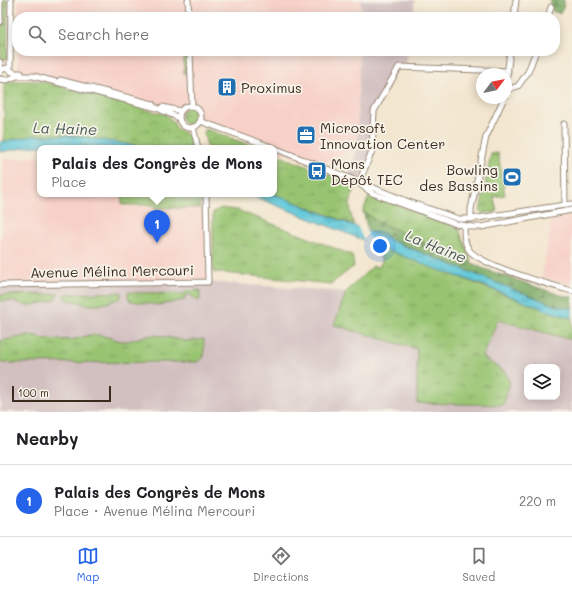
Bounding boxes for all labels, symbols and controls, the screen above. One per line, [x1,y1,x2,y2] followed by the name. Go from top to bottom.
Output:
[12,12,560,56] search box
[26,23,48,45] icon: search
[58,24,149,44] text: Search here
[476,68,512,104] north arrow
[216,76,238,98] building icon: Proximus
[241,78,302,97] place label: Proximus
[33,117,97,139] water label: La Haine
[320,118,445,153] place label: Microsoft Innovation Center
[295,124,317,146] office icon: Microsoft Innovation Center
[37,145,277,197] popup
[51,153,263,173] text: Palais des Congrès de Mons
[331,154,403,189] place label: Mons Dépôt TEC
[306,160,328,182] bus stop icon: Mons Dépôt TEC
[419,160,498,195] place label: Bowling des Bassins
[501,166,523,188] sports icon: Bowling des Bassins
[51,173,86,190] text: Place
[144,210,170,243] pin: 1
[402,225,470,267] water label: La Haine
[370,236,390,256] your location
[30,260,194,282] street label: Avenue Mélina Mercouri
[524,364,560,400] map controls
[524,364,560,400] button: layers
[12,384,111,403] scale bar
[18,385,49,400] text: 100 m
[16,427,78,449] text: Nearby
[54,482,265,502] text: Palais des Congrès de Mons
[26,492,32,509] text: 1
[519,492,556,509] text: 220 m
[54,502,255,519] text: Place · Avenue Mélina Mercouri
[77,545,99,584] tab: Map
[253,545,309,584] tab: Directions
[462,545,495,584] tab: Saved

